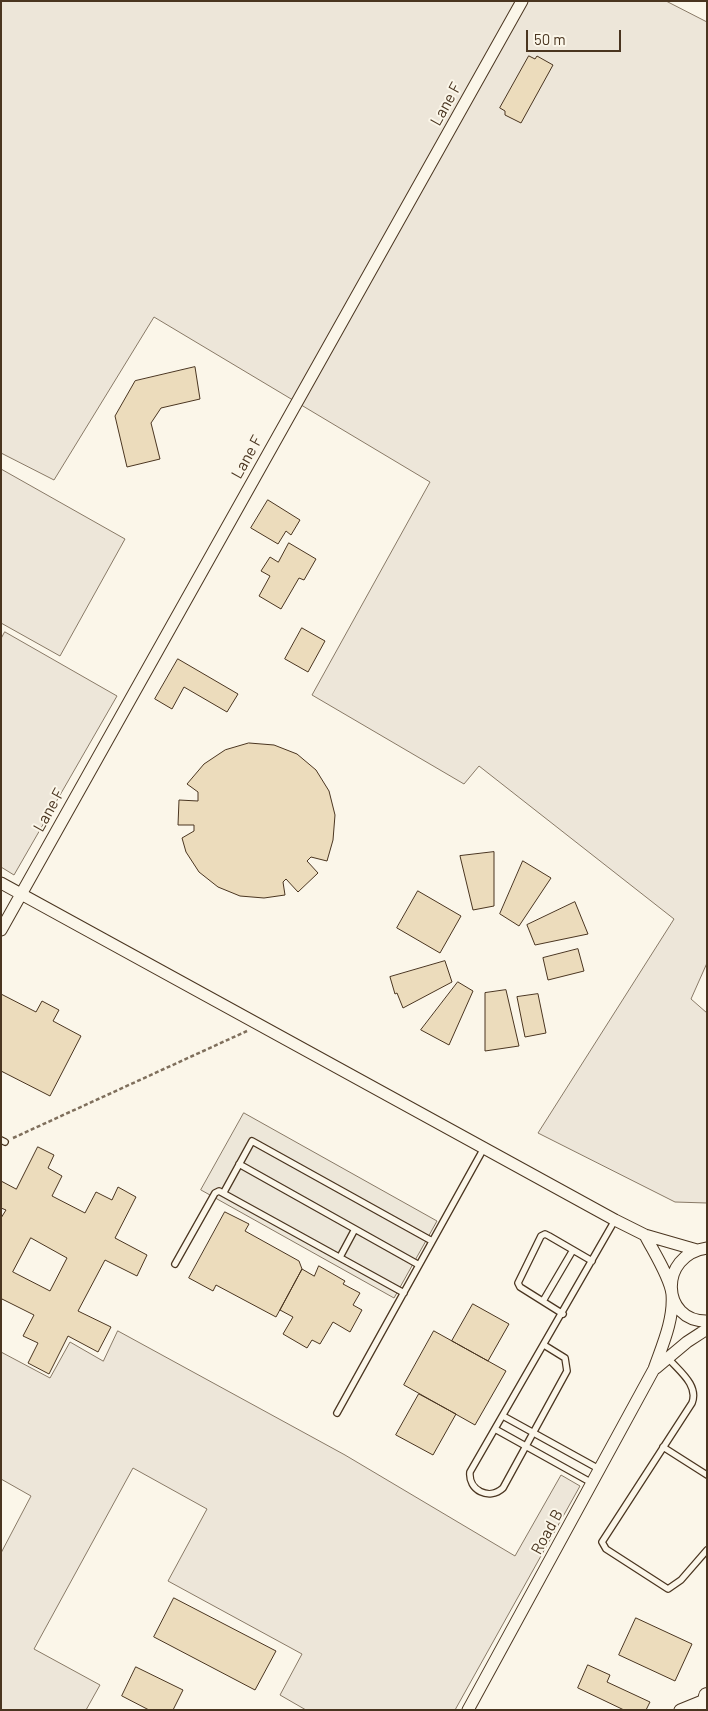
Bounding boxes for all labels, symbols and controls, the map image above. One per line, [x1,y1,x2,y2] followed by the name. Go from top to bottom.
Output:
[528,20,623,52] scale bar
[534,30,566,48] text: 50 m
[426,79,466,129] street label: Lane F
[227,432,267,482] street label: Lane F
[29,785,69,835] street label: Lane F
[527,1506,567,1558] street label: Road B

